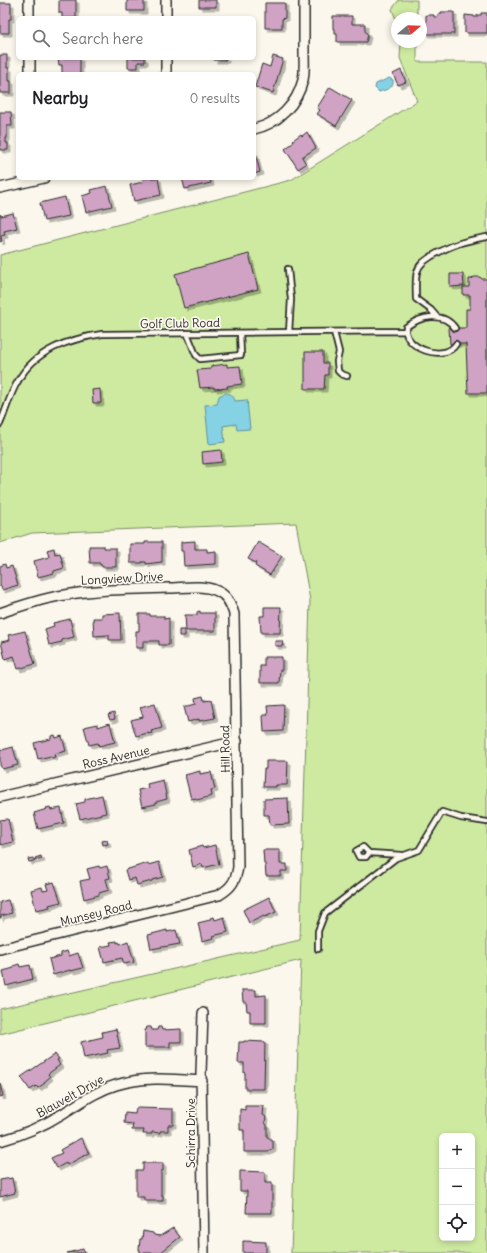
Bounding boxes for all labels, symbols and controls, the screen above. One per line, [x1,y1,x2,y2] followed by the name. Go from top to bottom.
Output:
[391,12,427,48] north arrow
[16,16,256,60] search box
[30,27,52,49] icon: search
[62,29,143,48] text: Search here
[32,87,88,109] text: Nearby
[190,90,240,107] text: 0 results
[140,315,220,331] street label: Golf Club Road
[80,568,164,588] street label: Longview Drive
[217,725,233,773] street label: Hill Road
[81,742,151,772] street label: Ross Avenue
[59,897,133,929] street label: Munsey Road
[34,1071,106,1121] street label: Blauvelt Drive
[183,1098,198,1168] street label: Schirra Drive
[439,1133,475,1241] map controls
[439,1133,475,1169] button: +
[439,1169,475,1205] button: −
[439,1205,475,1241] button: locate

